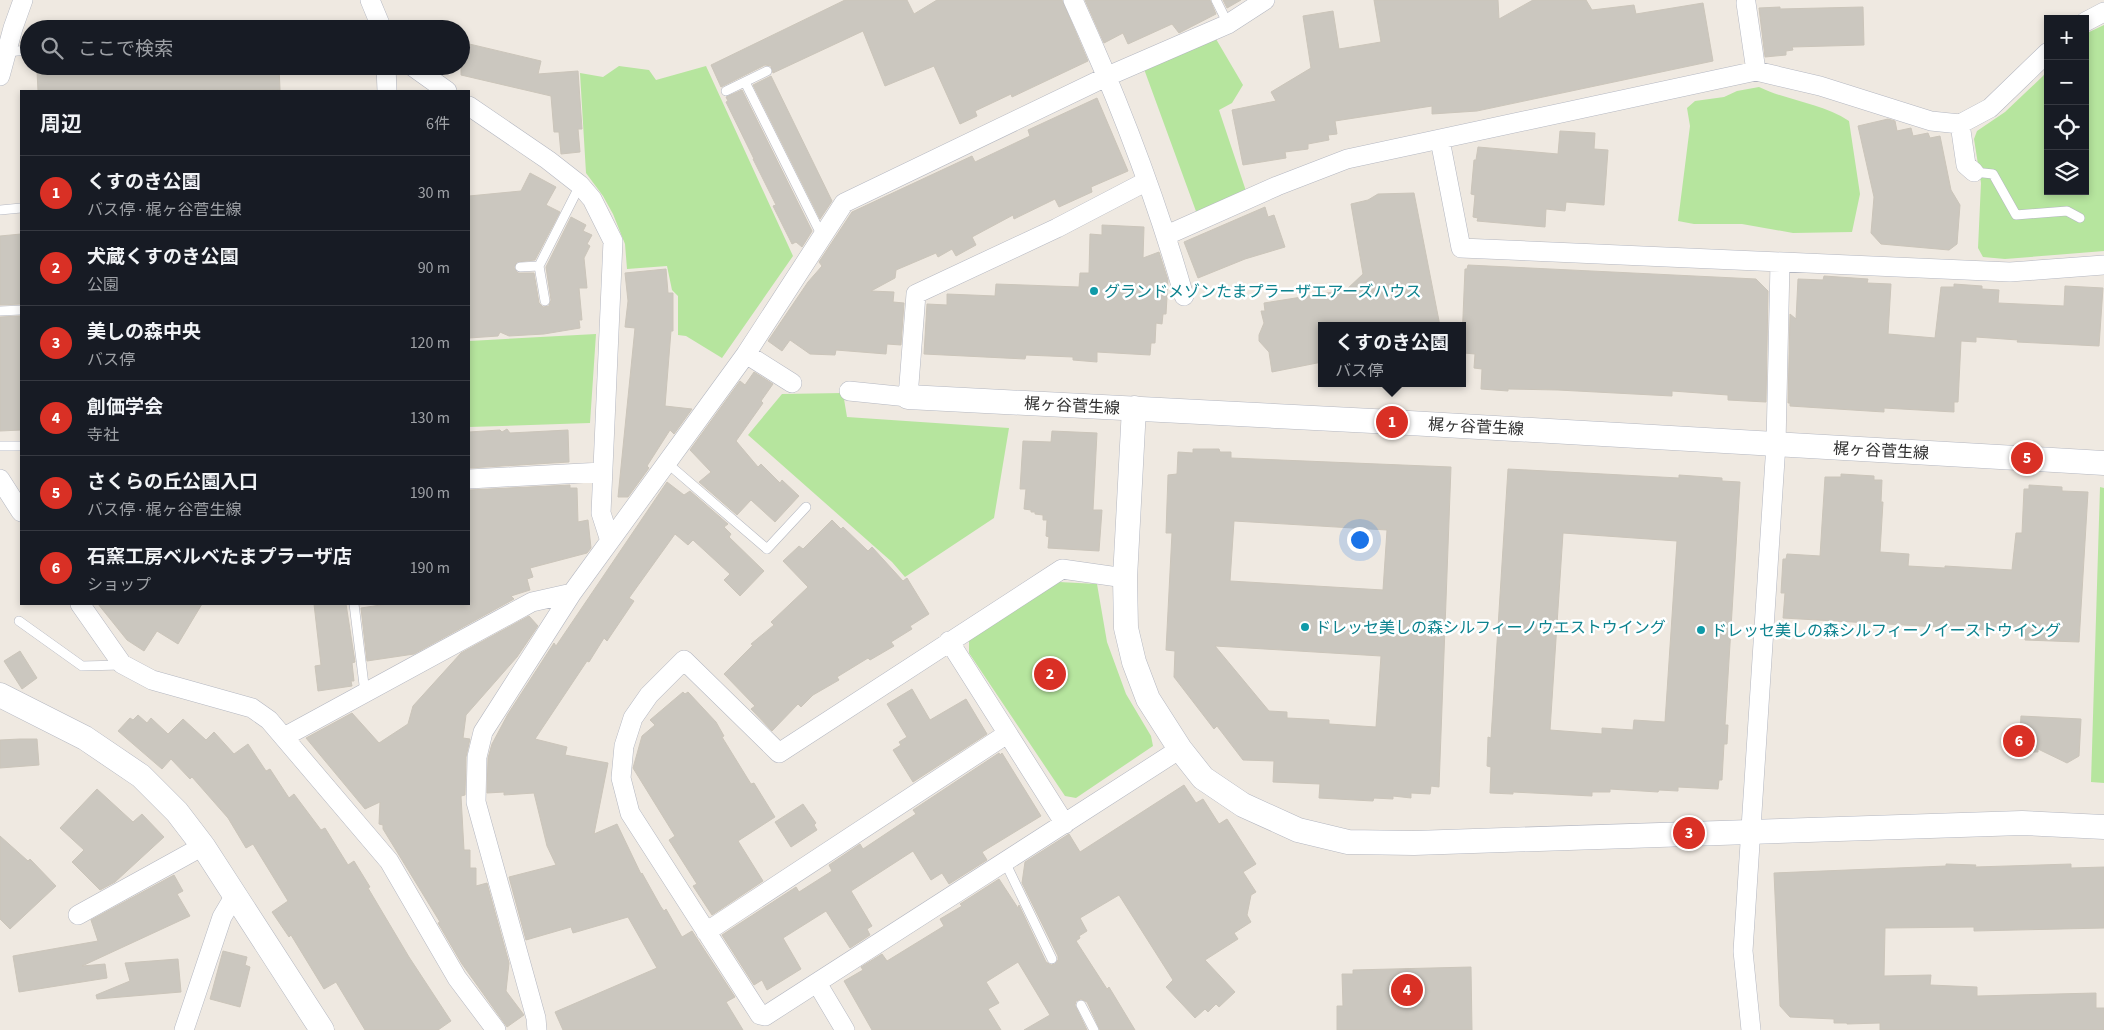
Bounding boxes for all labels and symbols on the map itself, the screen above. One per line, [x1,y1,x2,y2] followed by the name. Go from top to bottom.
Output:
[1104,281,1421,303] place label: グランドメゾンたまプラーザエアーズハウス
[1088,285,1100,297] marker: グランドメゾンたまプラーザエアーズハウス
[1023,393,1120,419] street label: 梶ヶ谷菅生線
[1376,403,1408,441] pin: 1
[1427,414,1524,440] street label: 梶ヶ谷菅生線
[1832,438,1929,464] street label: 梶ヶ谷菅生線
[2011,439,2043,477] pin: 5
[1347,527,1373,553] your location
[1315,617,1666,639] place label: ドレッセ美しの森シルフィーノウエストウイング
[1711,620,2061,642] place label: ドレッセ美しの森シルフィーノイーストウイング
[1299,621,1311,633] marker: ドレッセ美しの森シルフィーノウエストウイング
[1695,624,1707,636] marker: ドレッセ美しの森シルフィーノイーストウイング
[1034,655,1066,693] pin: 2
[2003,722,2035,760] pin: 6
[1673,814,1705,852] pin: 3
[1391,971,1423,1009] pin: 4

